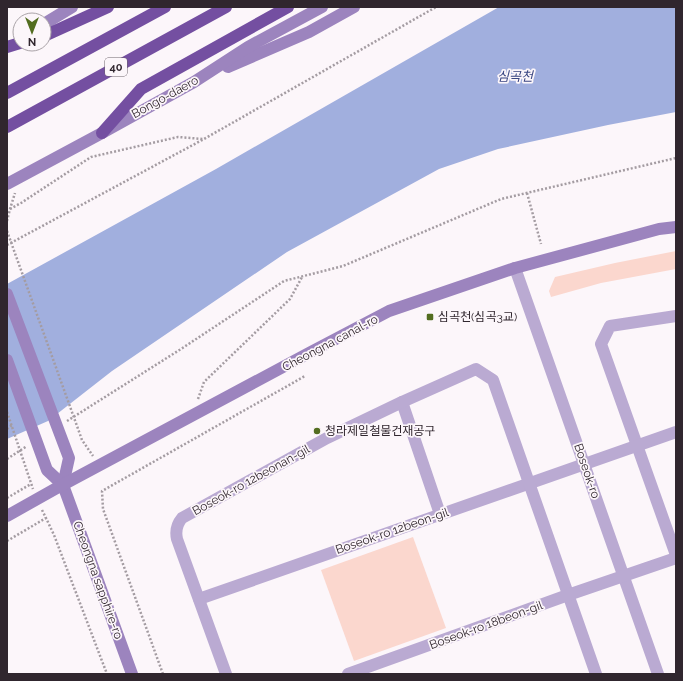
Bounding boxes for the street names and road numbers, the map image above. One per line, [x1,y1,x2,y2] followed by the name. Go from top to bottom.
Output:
[105,58,127,76] road number: 40
[129,73,201,121] street label: Bongo-daero
[280,312,380,374] street label: Cheongna canal-ro
[190,442,313,518] street label: Boseok-ro 12beonan-gil
[571,442,603,500] street label: Boseok-ro
[334,505,451,557] street label: Boseok-ro 12beon-gil
[70,519,126,641] street label: Cheongna sapphire-ro
[427,598,545,652] street label: Boseok-ro 18beon-gil

